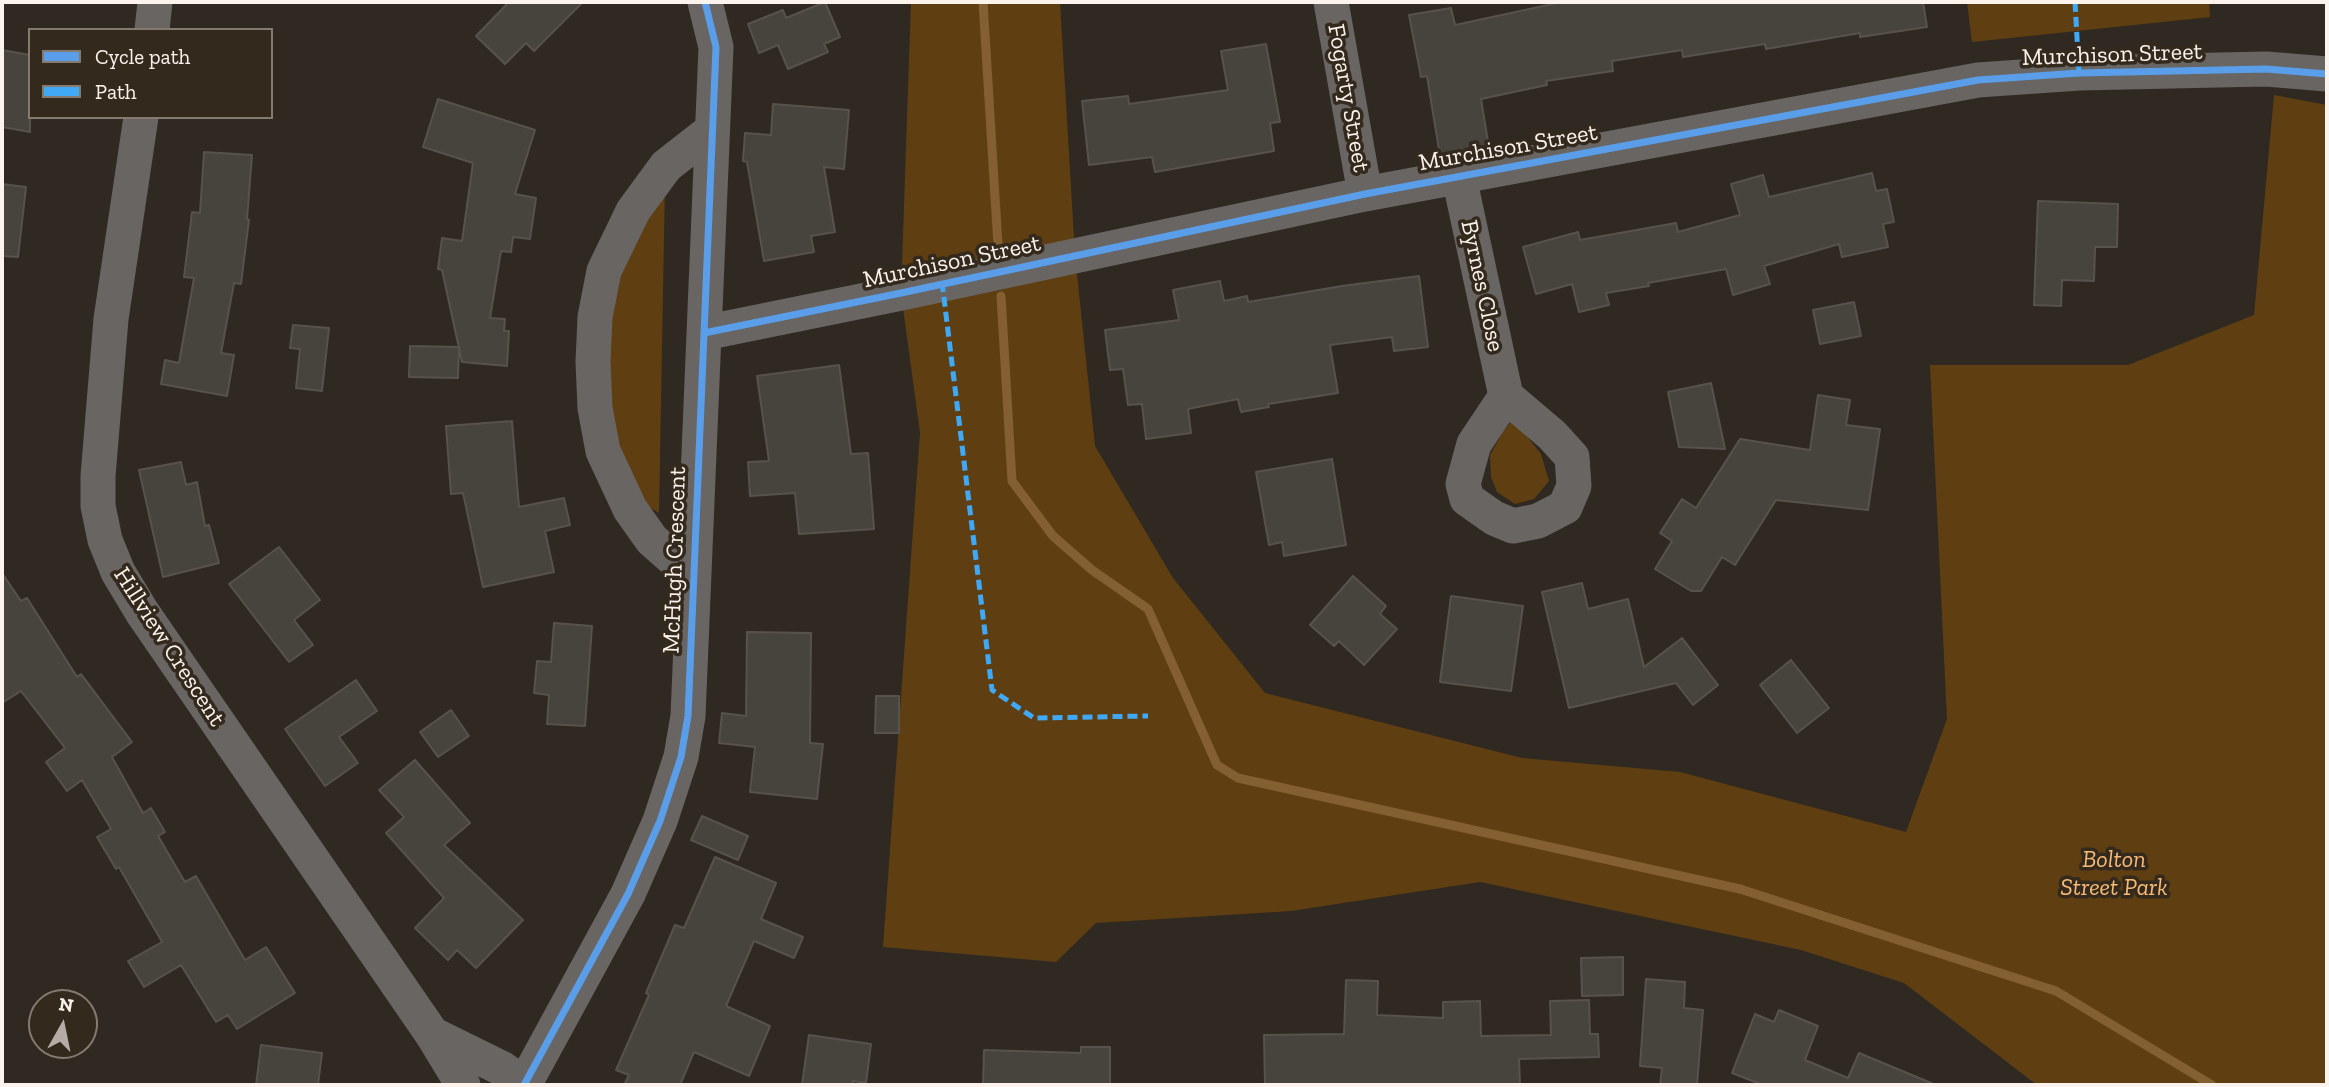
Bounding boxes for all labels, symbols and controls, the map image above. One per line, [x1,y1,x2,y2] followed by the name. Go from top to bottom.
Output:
[1321,22,1375,174] street label: Fogarty Street
[28,28,273,119] legend
[2021,37,2203,73] street label: Murchison Street
[95,44,190,69] text: Cycle path
[95,79,137,104] text: Path
[1417,118,1599,178] street label: Murchison Street
[1454,218,1510,354] street label: Byrnes Close
[861,229,1043,295] street label: Murchison Street
[657,466,693,654] street label: McHugh Crescent
[107,562,231,732] street label: Hillview Crescent
[2060,846,2168,902] park label: Bolton Street Park
[28,989,98,1059] north arrow
[57,992,75,1017] text: N

